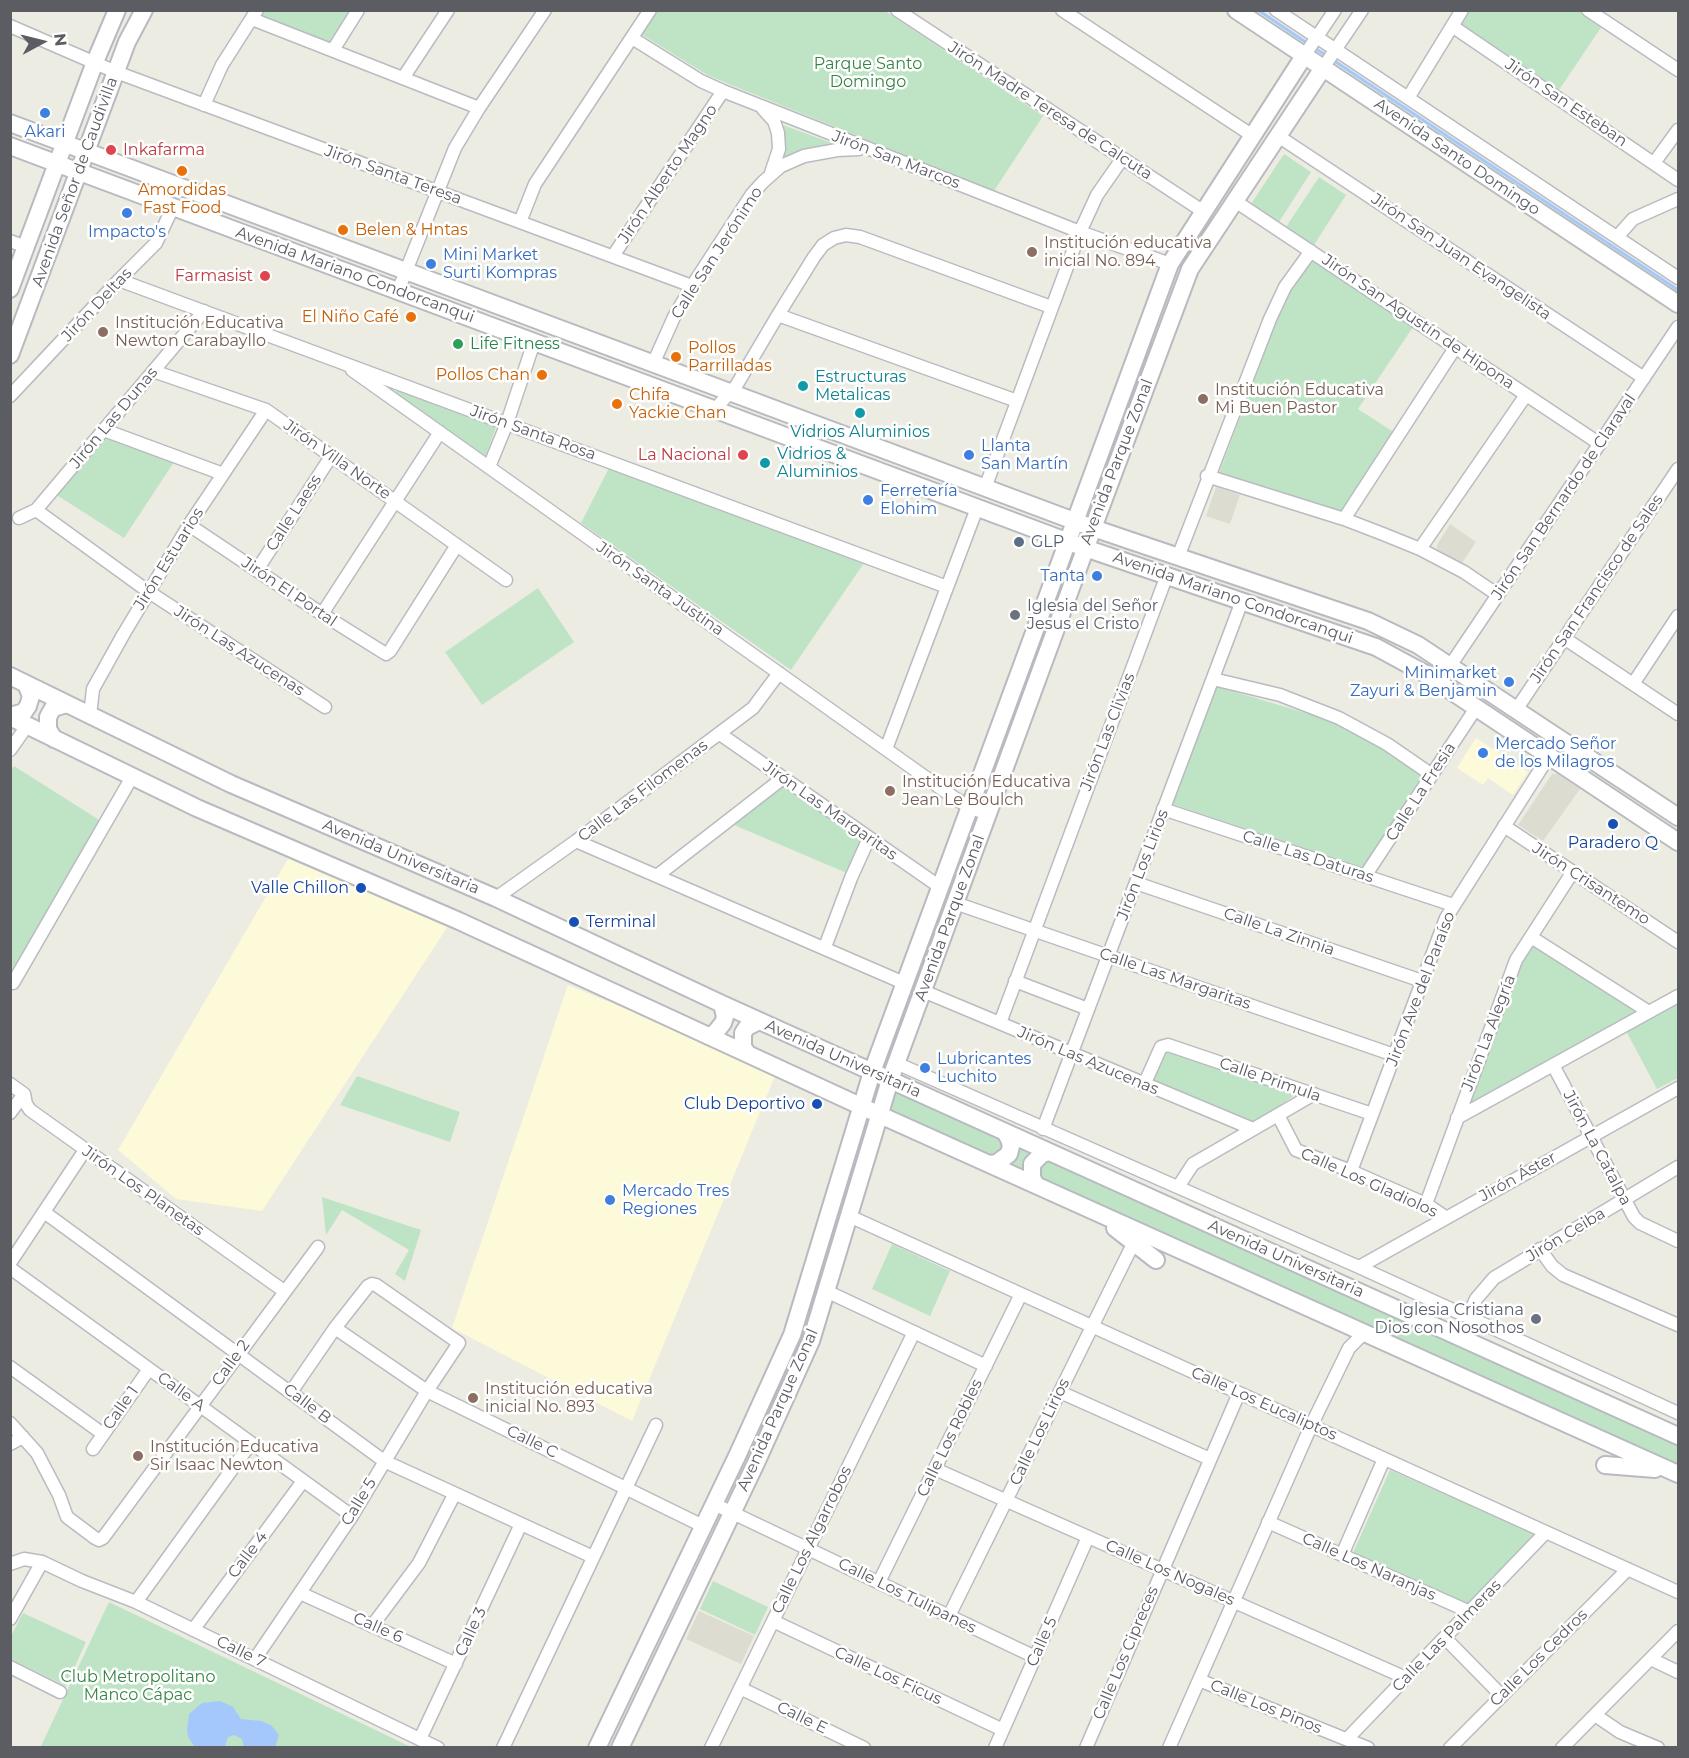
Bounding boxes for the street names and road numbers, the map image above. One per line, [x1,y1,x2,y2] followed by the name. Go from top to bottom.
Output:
[944,38,1156,184] street label: Jirón Madre Teresa de Calcuta
[1501,55,1631,151] street label: Jirón San Esteban
[28,74,122,290] street label: Avenida Señor de Caudivilla
[1371,94,1543,220] street label: Avenida Santo Domingo
[614,101,722,247] street label: Jirón Alberto Magno
[829,127,963,193] street label: Jirón San Marcos
[322,141,464,209] street label: Jirón Santa Teresa
[667,183,767,323] street label: Calle San Jerónimo
[1367,190,1555,324] street label: Jirón San Juan Evangelista
[233,223,477,327] street label: Avenida Mariano Condorcanqui
[1318,250,1518,394] street label: Jirón San Agustín de Hipona
[58,264,136,346] street label: Jirón Deltas
[66,363,162,473] street label: Jirón Las Dunas
[1077,376,1157,548] street label: Avenida Parque Zonal
[1488,390,1640,604] street label: Jirón San Bernardo de Claraval
[468,401,598,465] street label: Jirón Santa Rosa
[280,416,394,504] street label: Jirón Villa Norte
[262,471,326,555] street label: Calle Laess
[1526,491,1668,687] street label: Jirón San Francisco de Sales
[130,504,208,614] street label: Jirón Estuarios
[593,538,727,640] street label: Jirón Santa Justina
[1110,548,1356,648] street label: Avenida Mariano Condorcanqui
[238,553,340,631] street label: Jirón El Portal
[170,602,308,700] street label: Jirón Las Azucenas
[1077,670,1139,794] street label: Jirón Las Clivias
[574,736,712,846] street label: Calle Las Filomenas
[1382,739,1460,845] street label: Calle La Fresia
[759,757,901,865] street label: Jirón Las Margaritas
[1113,807,1173,923] street label: Jirón Los Lirios
[320,815,482,899] street label: Avenida Universitaria
[1240,827,1376,887] street label: Calle Las Daturas
[911,832,989,1004] street label: Avenida Parque Zonal
[1529,839,1653,929] street label: Jirón Crisantemo
[1221,904,1337,960] street label: Calle La Zinnia
[1383,909,1459,1069] street label: Jirón Ave del Paraíso
[1097,944,1253,1014] street label: Calle Las Margaritas
[1458,972,1520,1094] street label: Jirón La Alegría
[762,1016,924,1102] street label: Avenida Universitaria
[1015,1023,1161,1099] street label: Jirón Las Azucenas
[1217,1054,1323,1106] street label: Calle Primula
[1559,1087,1635,1209] street label: Jirón La Catalpa
[78,1142,208,1240] street label: Jirón Los Planetas
[1298,1144,1440,1222] street label: Calle Los Gladiolos
[1476,1148,1560,1206] street label: Jirón Áster
[1523,1204,1609,1266] street label: Jirón Ceiba
[1205,1216,1367,1302] street label: Avenida Universitaria
[733,1326,823,1494] street label: Avenida Parque Zonal
[208,1336,254,1390] street label: Calle 2
[1188,1363,1340,1445] street label: Calle Los Eucaliptos
[153,1368,209,1416] street label: Calle A
[1006,1375,1074,1489] street label: Calle Los Lirios
[913,1376,987,1500] street label: Calle Los Robles
[279,1380,335,1428] street label: Calle B
[99,1382,143,1434] street label: Calle 1
[503,1421,561,1463] street label: Calle C
[768,1463,856,1617] street label: Calle Los Algarrobos
[337,1475,381,1529] street label: Calle 5
[224,1528,272,1582] street label: Calle 4
[1299,1529,1439,1605] street label: Calle Los Naranjas
[1102,1536,1238,1610] street label: Calle Los Nogales
[835,1554,979,1638] street label: Calle Los Tulipanes
[1388,1576,1506,1696] street label: Calle Las Palmeras
[1089,1583,1163,1723] street label: Calle Los Cipreces
[451,1604,491,1660] street label: Calle 3
[1486,1605,1592,1711] street label: Calle Los Cedros
[350,1608,406,1648] street label: Calle 6
[1023,1614,1061,1670] street label: Calle 5
[213,1632,269,1672] street label: Calle 7
[831,1643,945,1709] street label: Calle Los Ficus
[1207,1676,1325,1738] street label: Calle Los Pinos
[774,1698,830,1738] street label: Calle E

